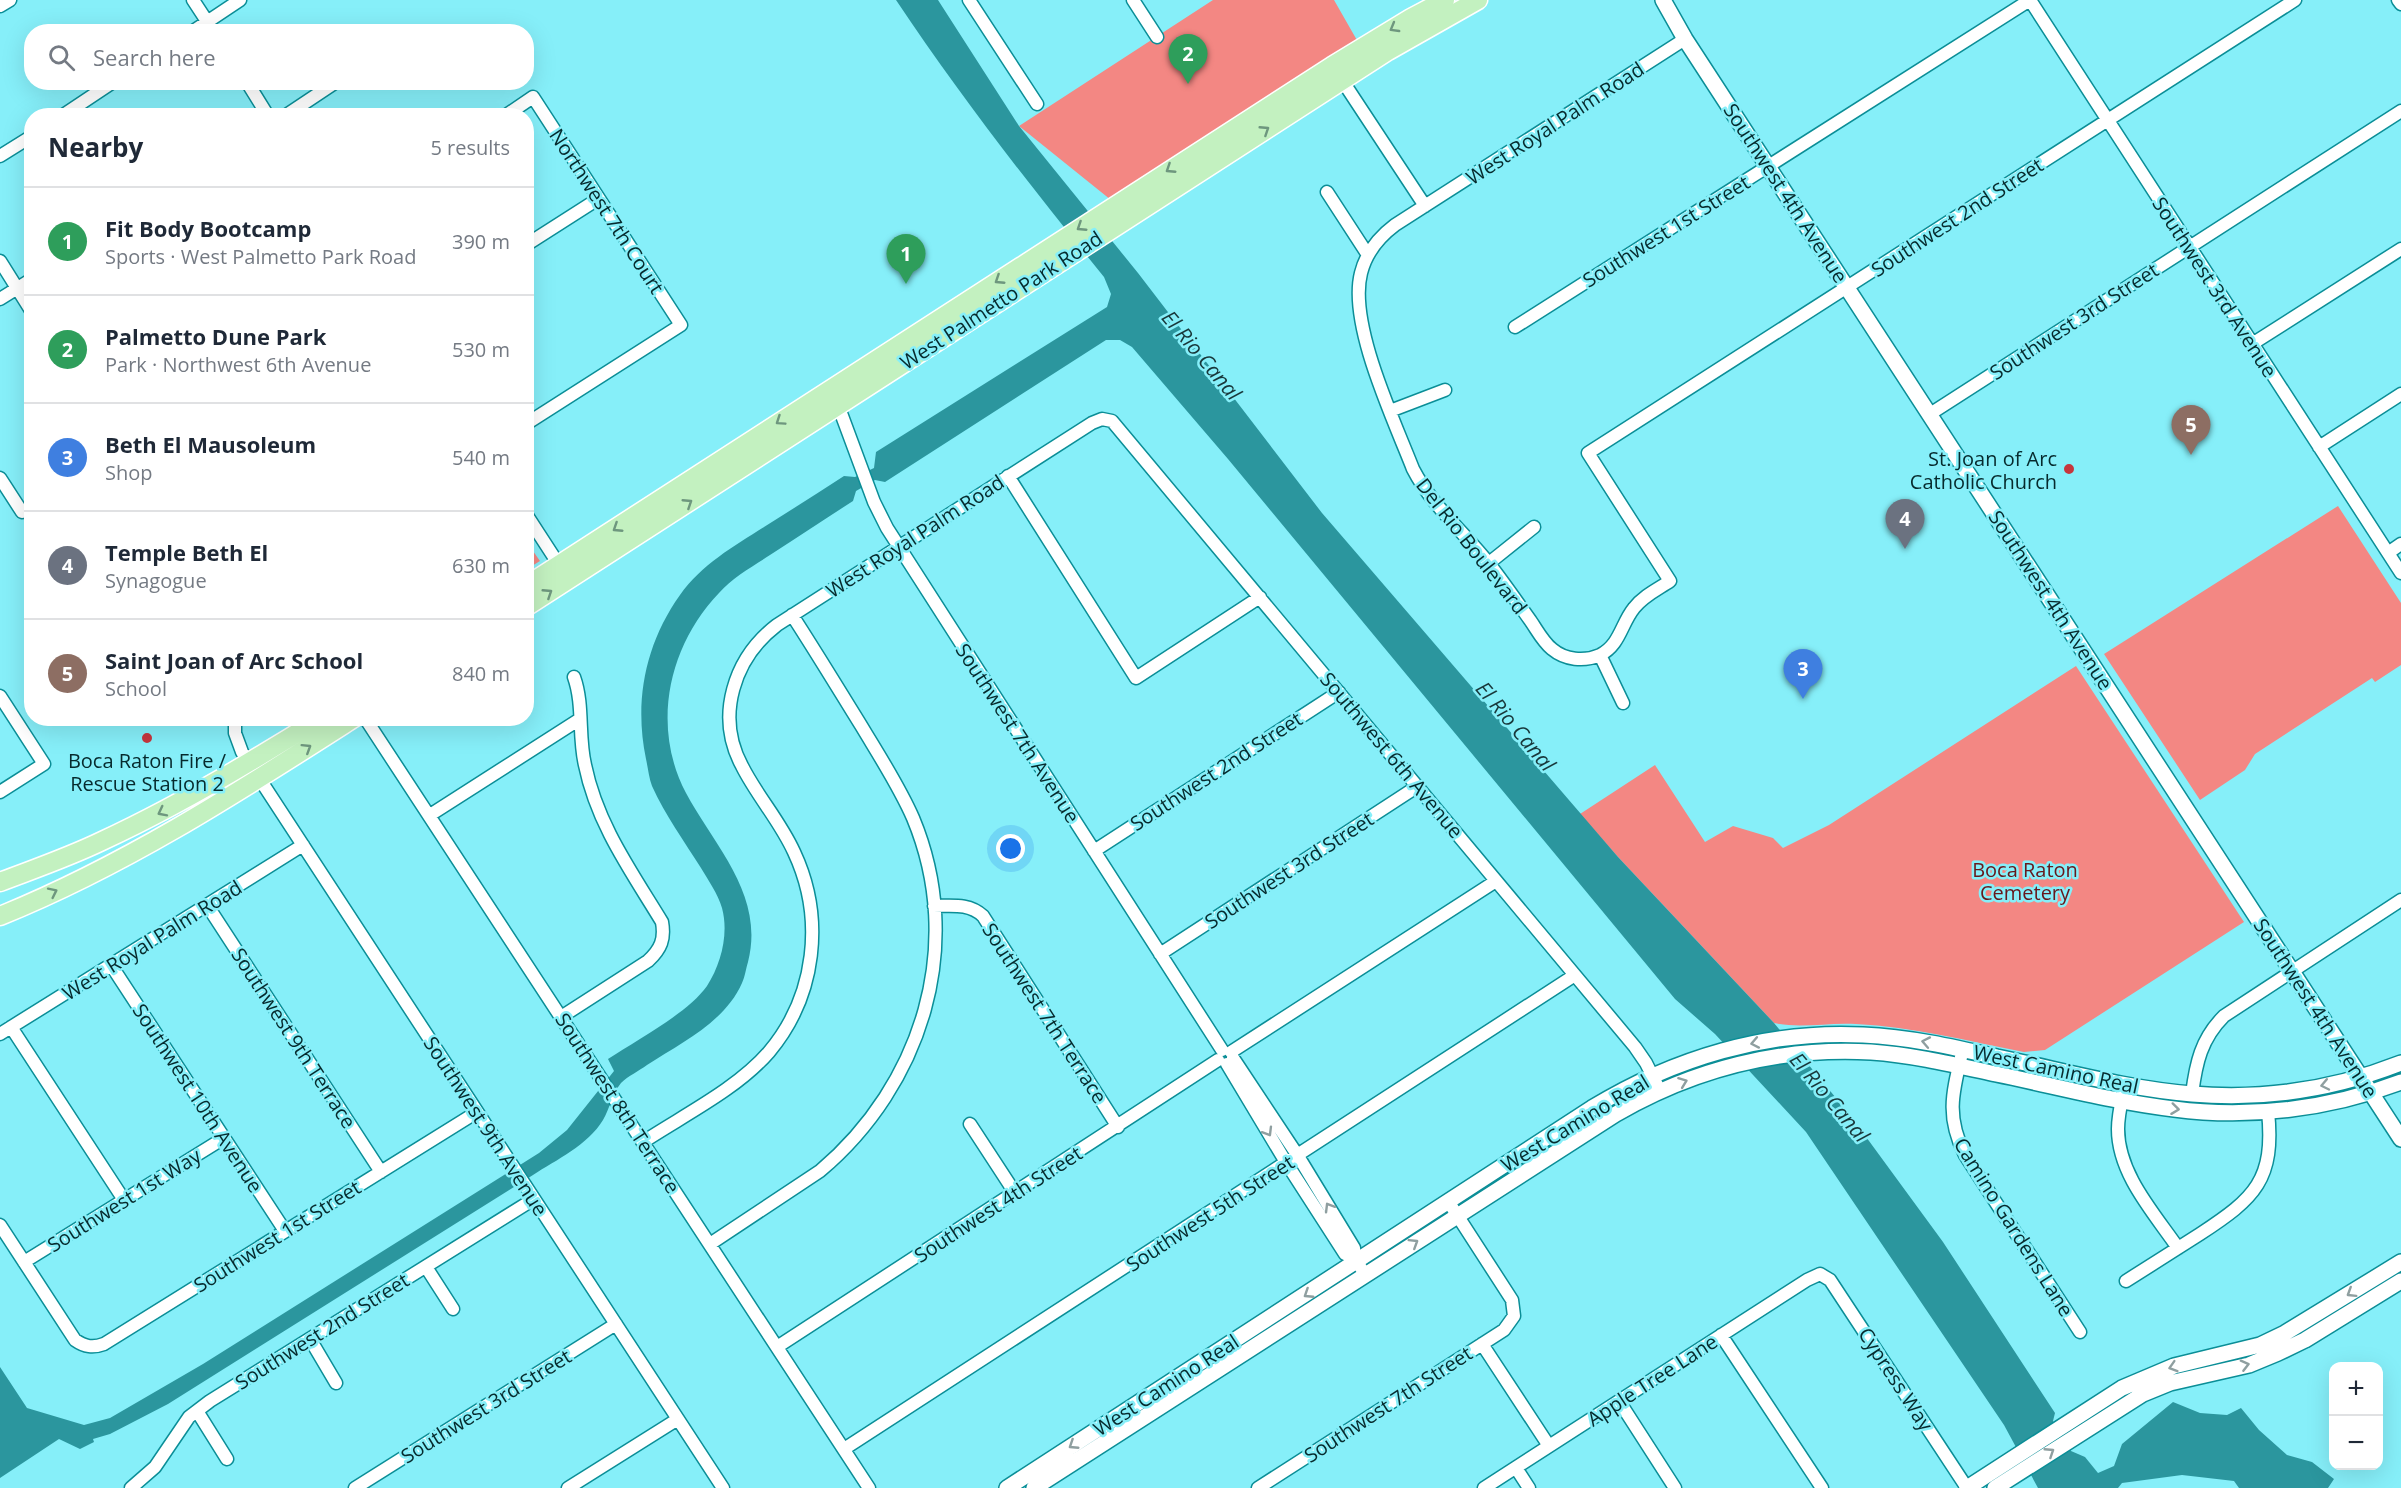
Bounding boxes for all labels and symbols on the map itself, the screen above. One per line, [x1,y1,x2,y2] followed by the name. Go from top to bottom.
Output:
[1389,21,1400,32] one-way arrow
[1168,34,1208,84] pin: 2
[1461,55,1649,191] street label: West Royal Palm Road
[1718,98,1854,288] street label: Southwest 4th Avenue
[544,123,670,299] street label: Northwest 7th Court
[1258,126,1269,137] one-way arrow
[1866,151,2048,283] street label: Southwest 2nd Street
[1166,162,1176,174] one-way arrow
[1577,169,1755,293] street label: Southwest 1st Street
[2147,192,2283,382] street label: Southwest 3rd Avenue
[1077,219,1087,231] one-way arrow
[895,224,1107,376] street label: West Palmetto Park Road
[886,234,926,284] pin: 1
[1984,256,2164,386] street label: Southwest 3rd Street
[995,272,1005,284] one-way arrow
[1156,304,1248,407] water label: El Rio Canal
[2172,406,2210,455] pin: 5
[776,414,787,425] one-way arrow
[1910,445,2057,495] place label: St. Joan of Arc Catholic Church
[2062,462,2076,476] marker: St. Joan of Arc Catholic Church
[821,468,1009,604] street label: West Royal Palm Road
[1410,472,1534,620] street label: Del Rio Boulevard
[682,499,693,510] one-way arrow
[1886,500,1924,549] pin: 4
[1983,505,2119,695] street label: Southwest 4th Avenue
[613,520,623,532] one-way arrow
[541,589,552,600] one-way arrow
[950,638,1086,828] street label: Southwest 7th Avenue
[1784,650,1822,699] pin: 3
[1315,666,1469,844] street label: Southwest 6th Avenue
[1470,675,1562,778] water label: El Rio Canal
[1125,705,1307,837] street label: Southwest 2nd Street
[140,731,154,745] marker: Boca Raton Fire / Rescue Station 2
[300,745,311,756] one-way arrow
[68,747,227,797] place label: Boca Raton Fire / Rescue Station 2
[158,805,168,816] one-way arrow
[1199,805,1379,935] street label: Southwest 3rd Street
[996,834,1025,863] your location
[1972,856,2078,906] park label: Boca Raton Cemetery
[57,874,247,1006] street label: West Royal Palm Road
[47,887,58,899] one-way arrow
[2248,913,2384,1103] street label: Southwest 4th Avenue
[977,918,1113,1108] street label: Southwest 7th Terrace
[226,943,362,1133] street label: Southwest 9th Terrace
[127,998,269,1198] street label: Southwest 10th Avenue
[550,1008,686,1198] street label: Southwest 8th Terrace
[418,1031,554,1221] street label: Southwest 9th Avenue
[1751,1036,1761,1049] one-way arrow
[1921,1036,1931,1049] one-way arrow
[1971,1038,2141,1100] street label: West Camino Real
[1784,1046,1876,1149] water label: El Rio Canal
[1496,1068,1654,1178] street label: West Camino Real
[1677,1076,1688,1089] one-way arrow
[2320,1078,2330,1091] one-way arrow
[2170,1103,2180,1115] one-way arrow
[1260,1126,1272,1136] one-way arrow
[1948,1132,2080,1322] street label: Camino Gardens Lane
[909,1140,1087,1268] street label: Southwest 4th Street
[42,1141,207,1258] street label: Southwest 1st Way
[1121,1149,1299,1277] street label: Southwest 5th Street
[188,1174,366,1298] street label: Southwest 1st Street
[1325,1203,1337,1213] one-way arrow
[1408,1238,1418,1250] one-way arrow
[230,1266,414,1396] street label: Southwest 2nd Street
[2347,1285,2357,1297] one-way arrow
[1304,1287,1315,1298] one-way arrow
[1853,1322,1940,1437] street label: Cypress Way
[1088,1328,1244,1442] street label: West Camino Real
[1582,1328,1722,1432] street label: Apple Tree Lane
[1299,1340,1477,1468] street label: Southwest 7th Street
[396,1343,576,1469] street label: Southwest 3rd Street
[2168,1360,2179,1372] one-way arrow
[2240,1360,2250,1373] one-way arrow
[1069,1438,1080,1449] one-way arrow
[2044,1448,2055,1459] one-way arrow

